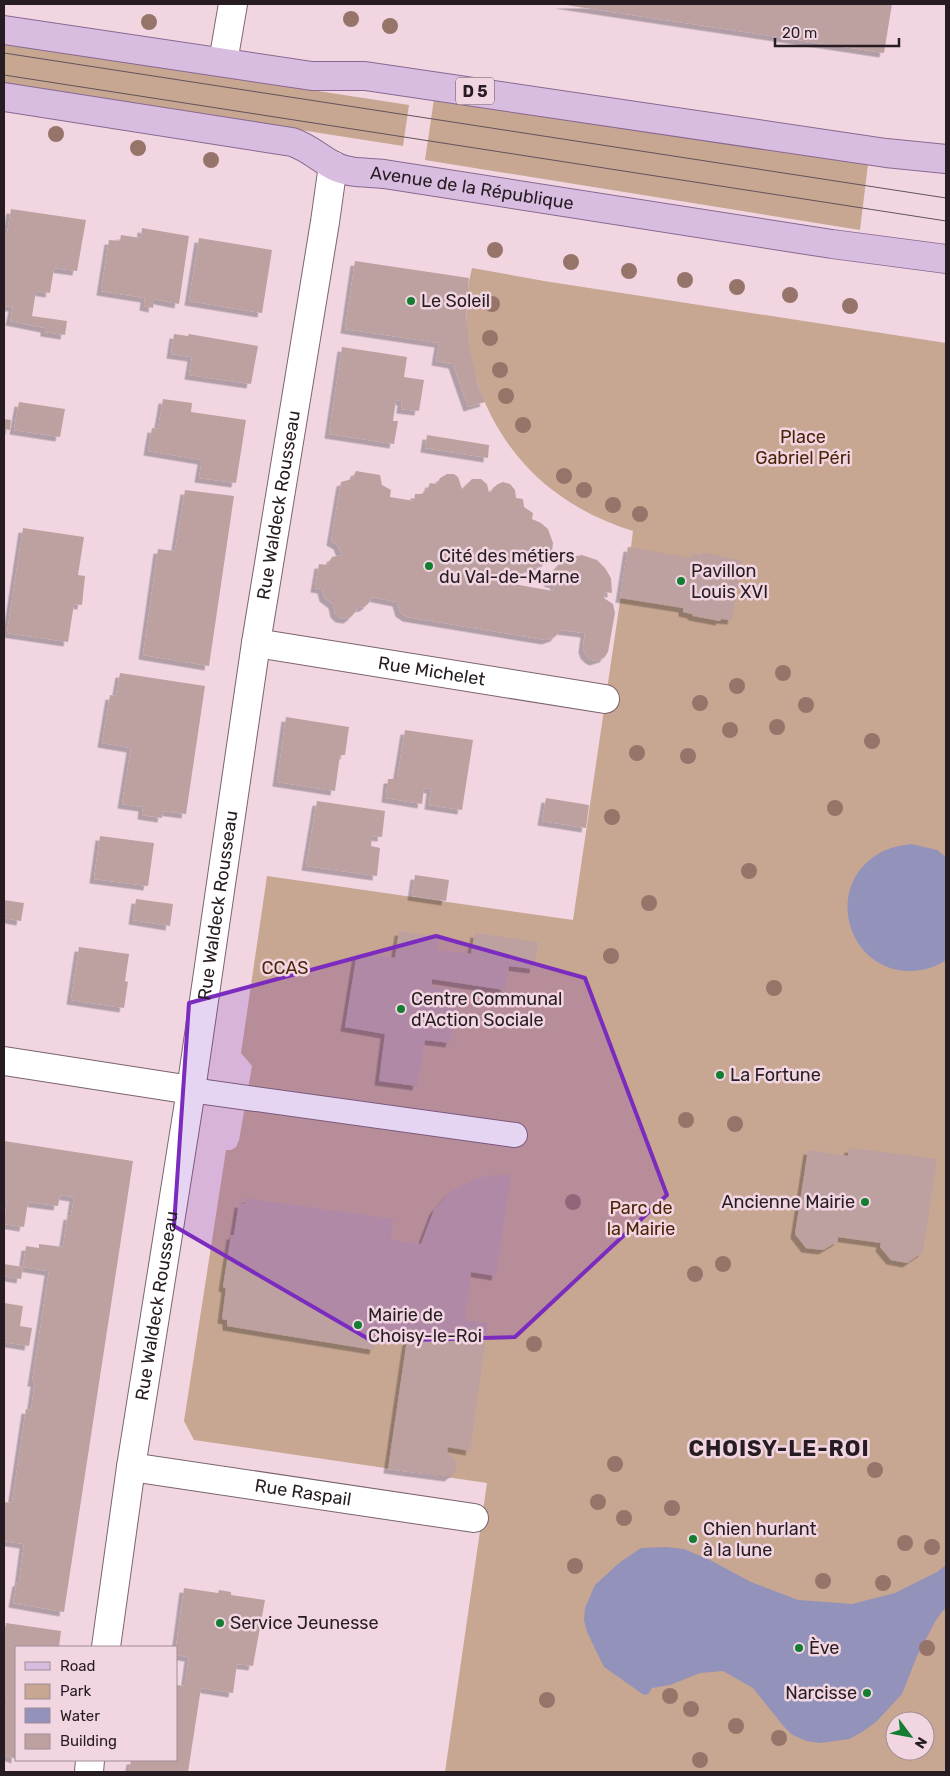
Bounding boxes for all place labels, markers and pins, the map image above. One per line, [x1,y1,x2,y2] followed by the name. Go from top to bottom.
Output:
[421,290,490,312] place label: Le Soleil
[405,295,417,307] marker: Le Soleil
[439,545,580,588] place label: Cité des métiers du Val-de-Marne
[423,560,435,572] marker: Cité des métiers du Val-de-Marne
[691,560,768,603] place label: Pavillon Louis XVI
[675,575,687,587] marker: Pavillon Louis XVI
[411,988,562,1031] place label: Centre Communal d'Action Sociale
[395,1003,407,1015] marker: Centre Communal d'Action Sociale
[730,1064,821,1086] place label: La Fortune
[714,1069,726,1081] marker: La Fortune
[721,1191,855,1213] place label: Ancienne Mairie
[859,1196,871,1208] marker: Ancienne Mairie
[368,1304,482,1347] place label: Mairie de Choisy-le-Roi
[352,1319,364,1331] marker: Mairie de Choisy-le-Roi
[703,1518,816,1561] place label: Chien hurlant à la lune
[687,1533,699,1545] marker: Chien hurlant à la lune
[230,1612,379,1634] place label: Service Jeunesse
[214,1617,226,1629] marker: Service Jeunesse
[809,1637,839,1659] place label: Ève
[793,1642,805,1654] marker: Ève
[785,1682,857,1704] place label: Narcisse
[861,1687,873,1699] marker: Narcisse

